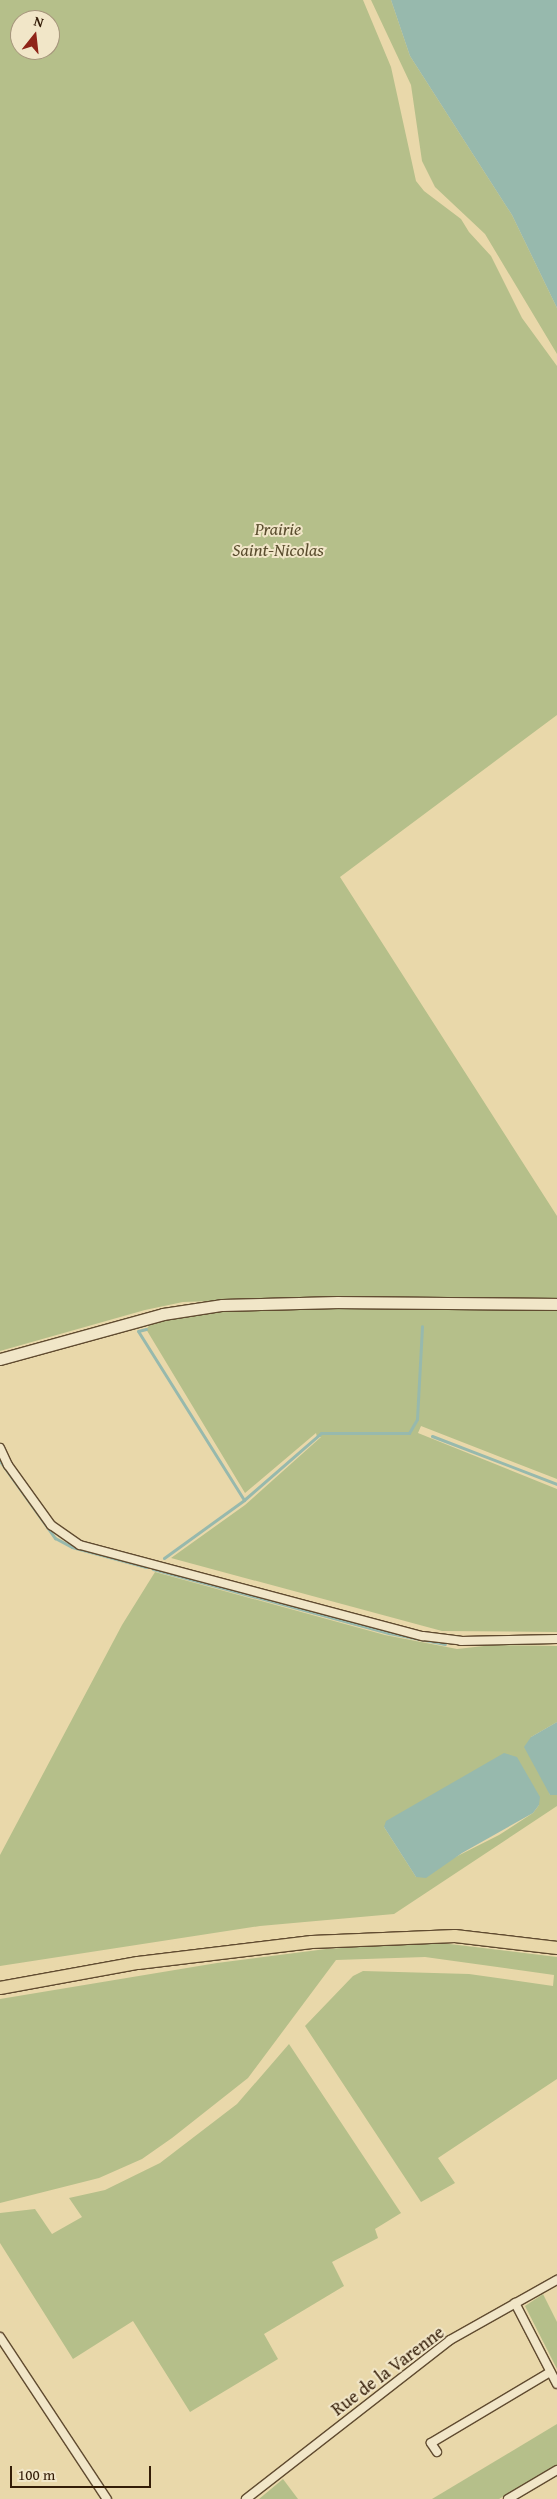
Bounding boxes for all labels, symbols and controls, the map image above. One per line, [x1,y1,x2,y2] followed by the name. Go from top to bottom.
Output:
[10,10,60,60] north arrow
[32,11,46,32] text: N
[232,519,324,562] park label: Prairie Saint-Nicolas
[327,2322,449,2420] street label: Rue de la Varenne
[12,2456,154,2488] scale bar
[18,2464,55,2485] text: 100 m

